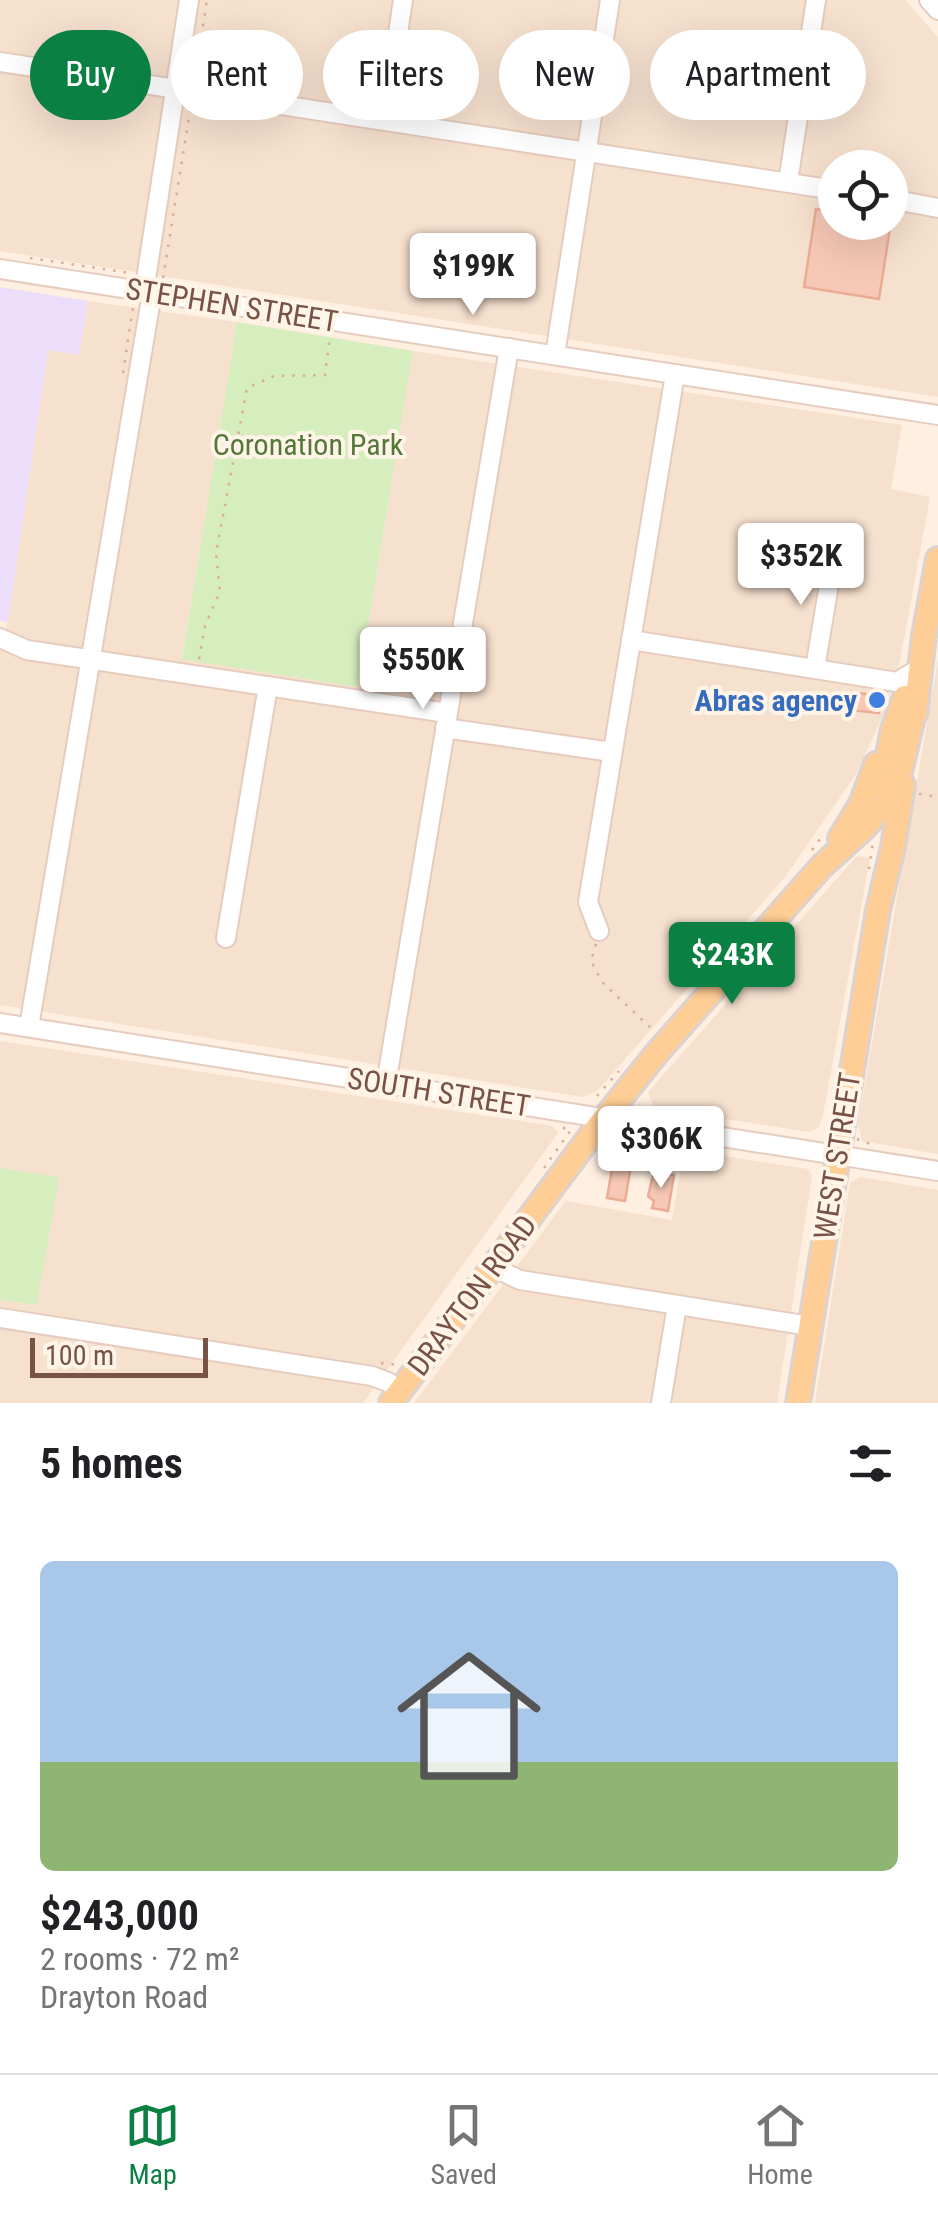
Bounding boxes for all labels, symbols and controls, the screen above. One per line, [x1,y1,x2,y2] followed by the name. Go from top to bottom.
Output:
[30,30,151,120] chip: Buy
[171,30,303,120] chip: Rent
[323,30,479,120] chip: Filters
[499,30,630,120] chip: New
[650,30,866,120] chip: Apartment
[818,150,908,240] map controls
[818,150,908,240] button: locate
[403,233,543,318] pin: $199K
[432,246,514,284] text: $199K
[123,271,341,339] street label: STEPHEN STREET
[213,427,404,462] park label: Coronation Park
[731,523,871,608] pin: $352K
[760,536,842,574] text: $352K
[353,627,493,712] pin: $550K
[382,640,464,678] text: $550K
[695,683,858,718] place label: Abras agency
[866,689,888,711] marker: Abras agency
[662,922,802,1007] pin: $243K
[691,935,773,973] text: $243K
[345,1060,533,1124] street label: SOUTH STREET
[807,1070,867,1242] street label: WEST STREET
[591,1106,731,1191] pin: $306K
[620,1119,702,1157] text: $306K
[400,1208,544,1382] street label: DRAYTON ROAD
[30,1333,208,1378] scale bar
[45,1339,114,1372] text: 100 m
[843,1436,898,1491] icon: filters
[40,1439,183,1488] text: 5 homes
[379,1626,559,1806] icon: home
[40,1891,199,1940] text: $243,000
[40,1940,239,1978] text: 2 rooms · 72 m²
[40,1978,208,2016] text: Drayton Road
[125,2098,180,2191] tab: Map
[430,2098,497,2191] tab: Saved
[747,2098,813,2191] tab: Home

